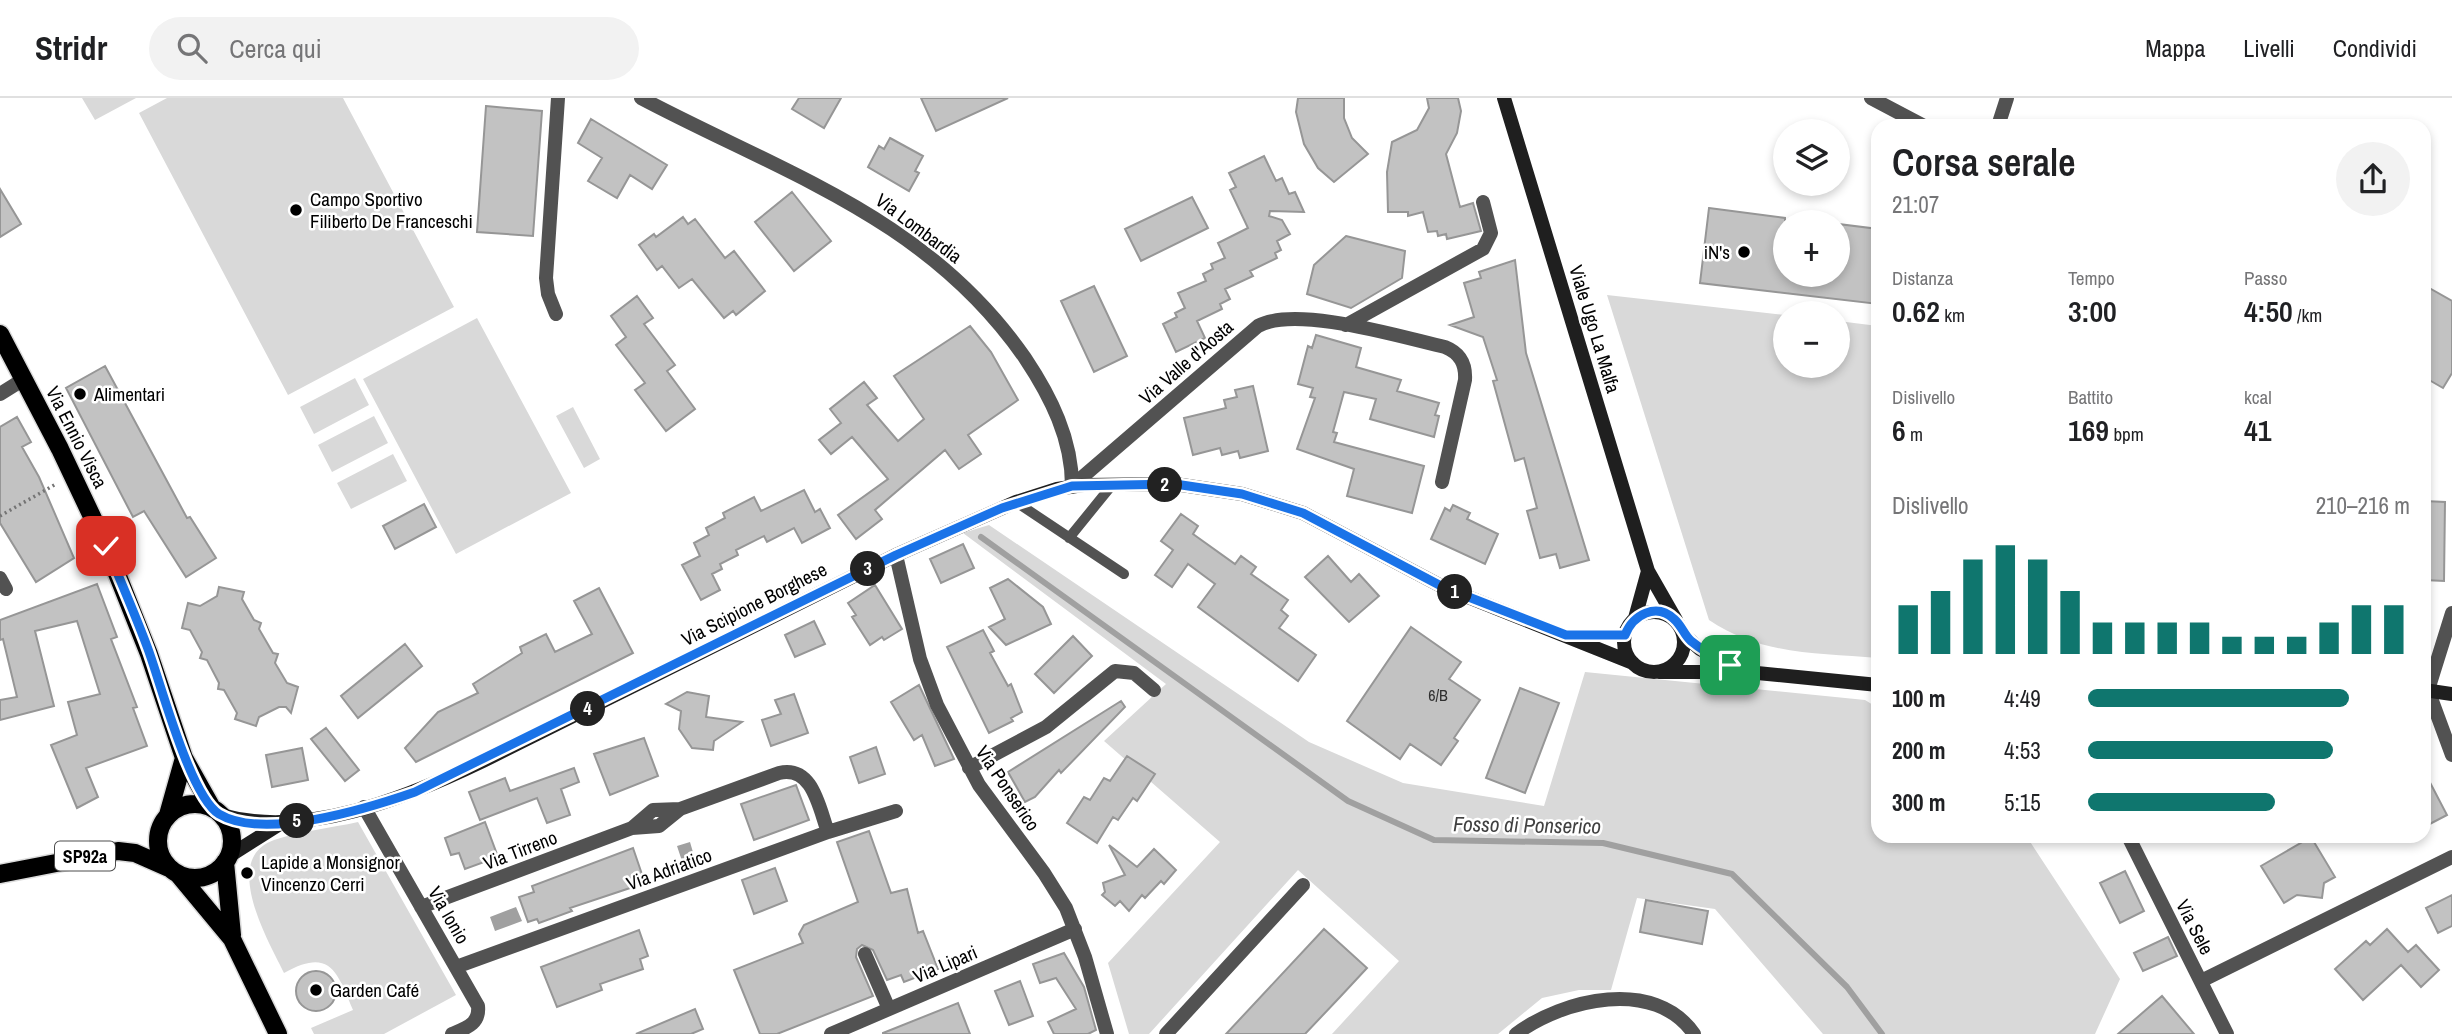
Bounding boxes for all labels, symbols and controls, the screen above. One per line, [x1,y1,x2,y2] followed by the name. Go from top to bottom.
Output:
[149,17,639,80] search box
[35,26,107,70] text: Stridr
[173,29,211,67] icon: search
[229,31,322,66] text: Cerca qui
[2145,32,2205,64] text: Mappa
[2243,32,2295,64] text: Livelli
[2333,32,2417,64] text: Condividi
[1773,119,1850,378] map controls
[1773,119,1850,196] button: layers
[1892,137,2075,188] text: Corsa serale
[2336,142,2410,216] button: share
[310,186,473,234] place label: Campo Sportivo Filiberto De Franceschi
[870,187,968,269] street label: Via Lombardia
[1892,189,1939,220] text: 21:07
[288,202,304,218] marker: Campo Sportivo Filiberto De Franceschi
[1773,210,1850,287] button: +
[1704,239,1730,265] place label: iN's
[1736,244,1752,260] marker: iN's
[1563,262,1627,396] street label: Viale Ugo La Malfa
[1892,265,1953,291] text: Distanza
[2068,265,2115,291] text: Tempo
[2244,265,2287,291] text: Passo
[1892,291,1940,331] text: 0.62
[2068,291,2117,331] text: 3:00
[2244,291,2293,331] text: 4:50
[1773,301,1850,378] button: −
[1940,302,1965,328] text: km
[2293,302,2322,328] text: /km
[1133,314,1239,410] street label: Via Valle d'Aosta
[93,381,165,407] place label: Alimentari
[40,382,114,493] street label: Via Ennio Visca
[1892,384,1955,410] text: Dislivello
[2068,384,2113,410] text: Battito
[2244,384,2272,410] text: kcal
[72,386,88,402] marker: Alimentari
[1892,410,1906,450] text: 6
[2068,410,2109,450] text: 169
[2244,410,2271,450] text: 41
[1906,421,1923,447] text: m
[2109,421,2144,447] text: bpm
[1148,468,1182,502] pin: 2
[1160,471,1169,497] text: 2
[1892,490,1969,521] text: Dislivello
[2316,490,2410,521] text: 210–216 m
[76,516,136,576] pin
[87,527,125,565] icon: check
[850,552,886,587] pin: 3
[863,555,872,581] text: 3
[677,556,831,652] street label: Via Scipione Borghese
[1438,574,1472,610] pin: 1
[1450,578,1459,604] text: 1
[1700,635,1760,695] pin
[1711,646,1749,684] icon: arrive
[1892,683,1945,714] text: 100 m
[2004,683,2041,714] text: 4:49
[1428,684,1448,706] house number: 6/B
[570,692,606,726] pin: 4
[583,695,592,721] text: 4
[1892,735,1945,766] text: 200 m
[2004,735,2041,766] text: 4:53
[970,740,1046,836] street label: Via Ponserico
[1892,787,1945,818] text: 300 m
[2004,787,2041,818] text: 5:15
[280,804,314,838] pin: 5
[292,807,301,833] text: 5
[1453,809,1601,841] water label: Fosso di Ponserico
[479,824,561,876] street label: Via Tirreno
[55,842,115,870] road number: SP92a
[623,842,715,896] street label: Via Adriatico
[261,849,400,897] place label: Lapide a Monsignor Vincenzo Cerri
[239,865,255,881] marker: Lapide a Monsignor Vincenzo Cerri
[422,882,476,948] street label: Via Ionio
[2170,895,2220,959] street label: Via Sele
[909,939,981,989] street label: Via Lipari
[330,977,419,1003] place label: Garden Café
[308,982,324,998] marker: Garden Café

